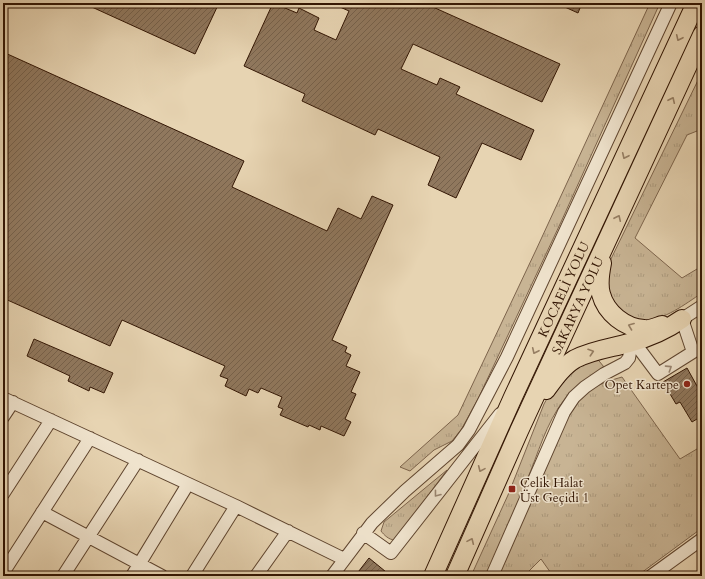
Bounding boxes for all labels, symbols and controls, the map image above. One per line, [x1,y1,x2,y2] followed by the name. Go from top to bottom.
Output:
[676,34,684,42] one-way arrow
[667,97,675,105] one-way arrow
[622,152,630,160] one-way arrow
[613,215,621,223] one-way arrow
[534,239,594,340] street label: KOCAELİ YOLU
[548,254,608,357] street label: SAKARYA YOLU
[627,322,634,330] one-way arrow
[532,346,540,354] one-way arrow
[587,349,594,357] one-way arrow
[664,365,671,372] one-way arrow
[604,376,679,394] place label: Opet Kartepe
[682,379,692,389] marker: Opet Kartepe
[478,465,486,472] one-way arrow
[520,474,589,507] place label: Çelik Halat Üst Geçidi 1
[507,484,517,494] marker: Çelik Halat Üst Geçidi 1
[434,490,441,497] one-way arrow
[467,537,475,544] one-way arrow

